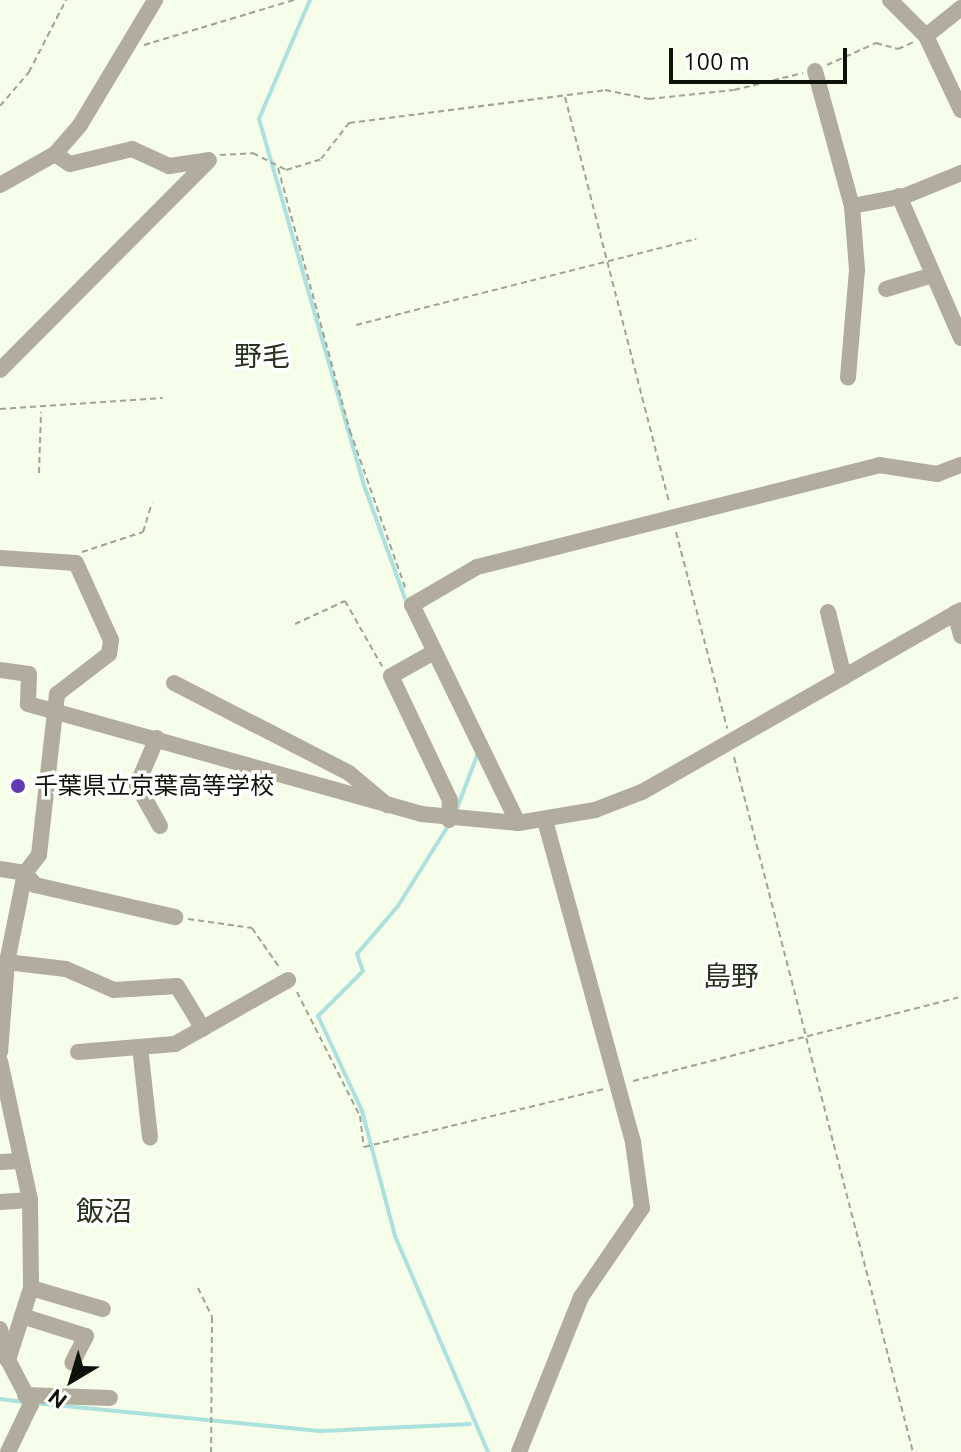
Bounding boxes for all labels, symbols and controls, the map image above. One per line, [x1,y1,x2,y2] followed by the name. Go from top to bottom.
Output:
[673,32,851,82] scale bar
[683,48,750,75] text: 100 m
[234,339,290,373] district label: 野毛
[34,772,274,800] place label: 千葉県立京葉高等学校
[9,777,27,795] marker: 千葉県立京葉高等学校
[703,959,759,993] district label: 島野
[76,1194,132,1228] district label: 飯沼
[32,1340,112,1420] north arrow
[43,1384,71,1414] text: N

